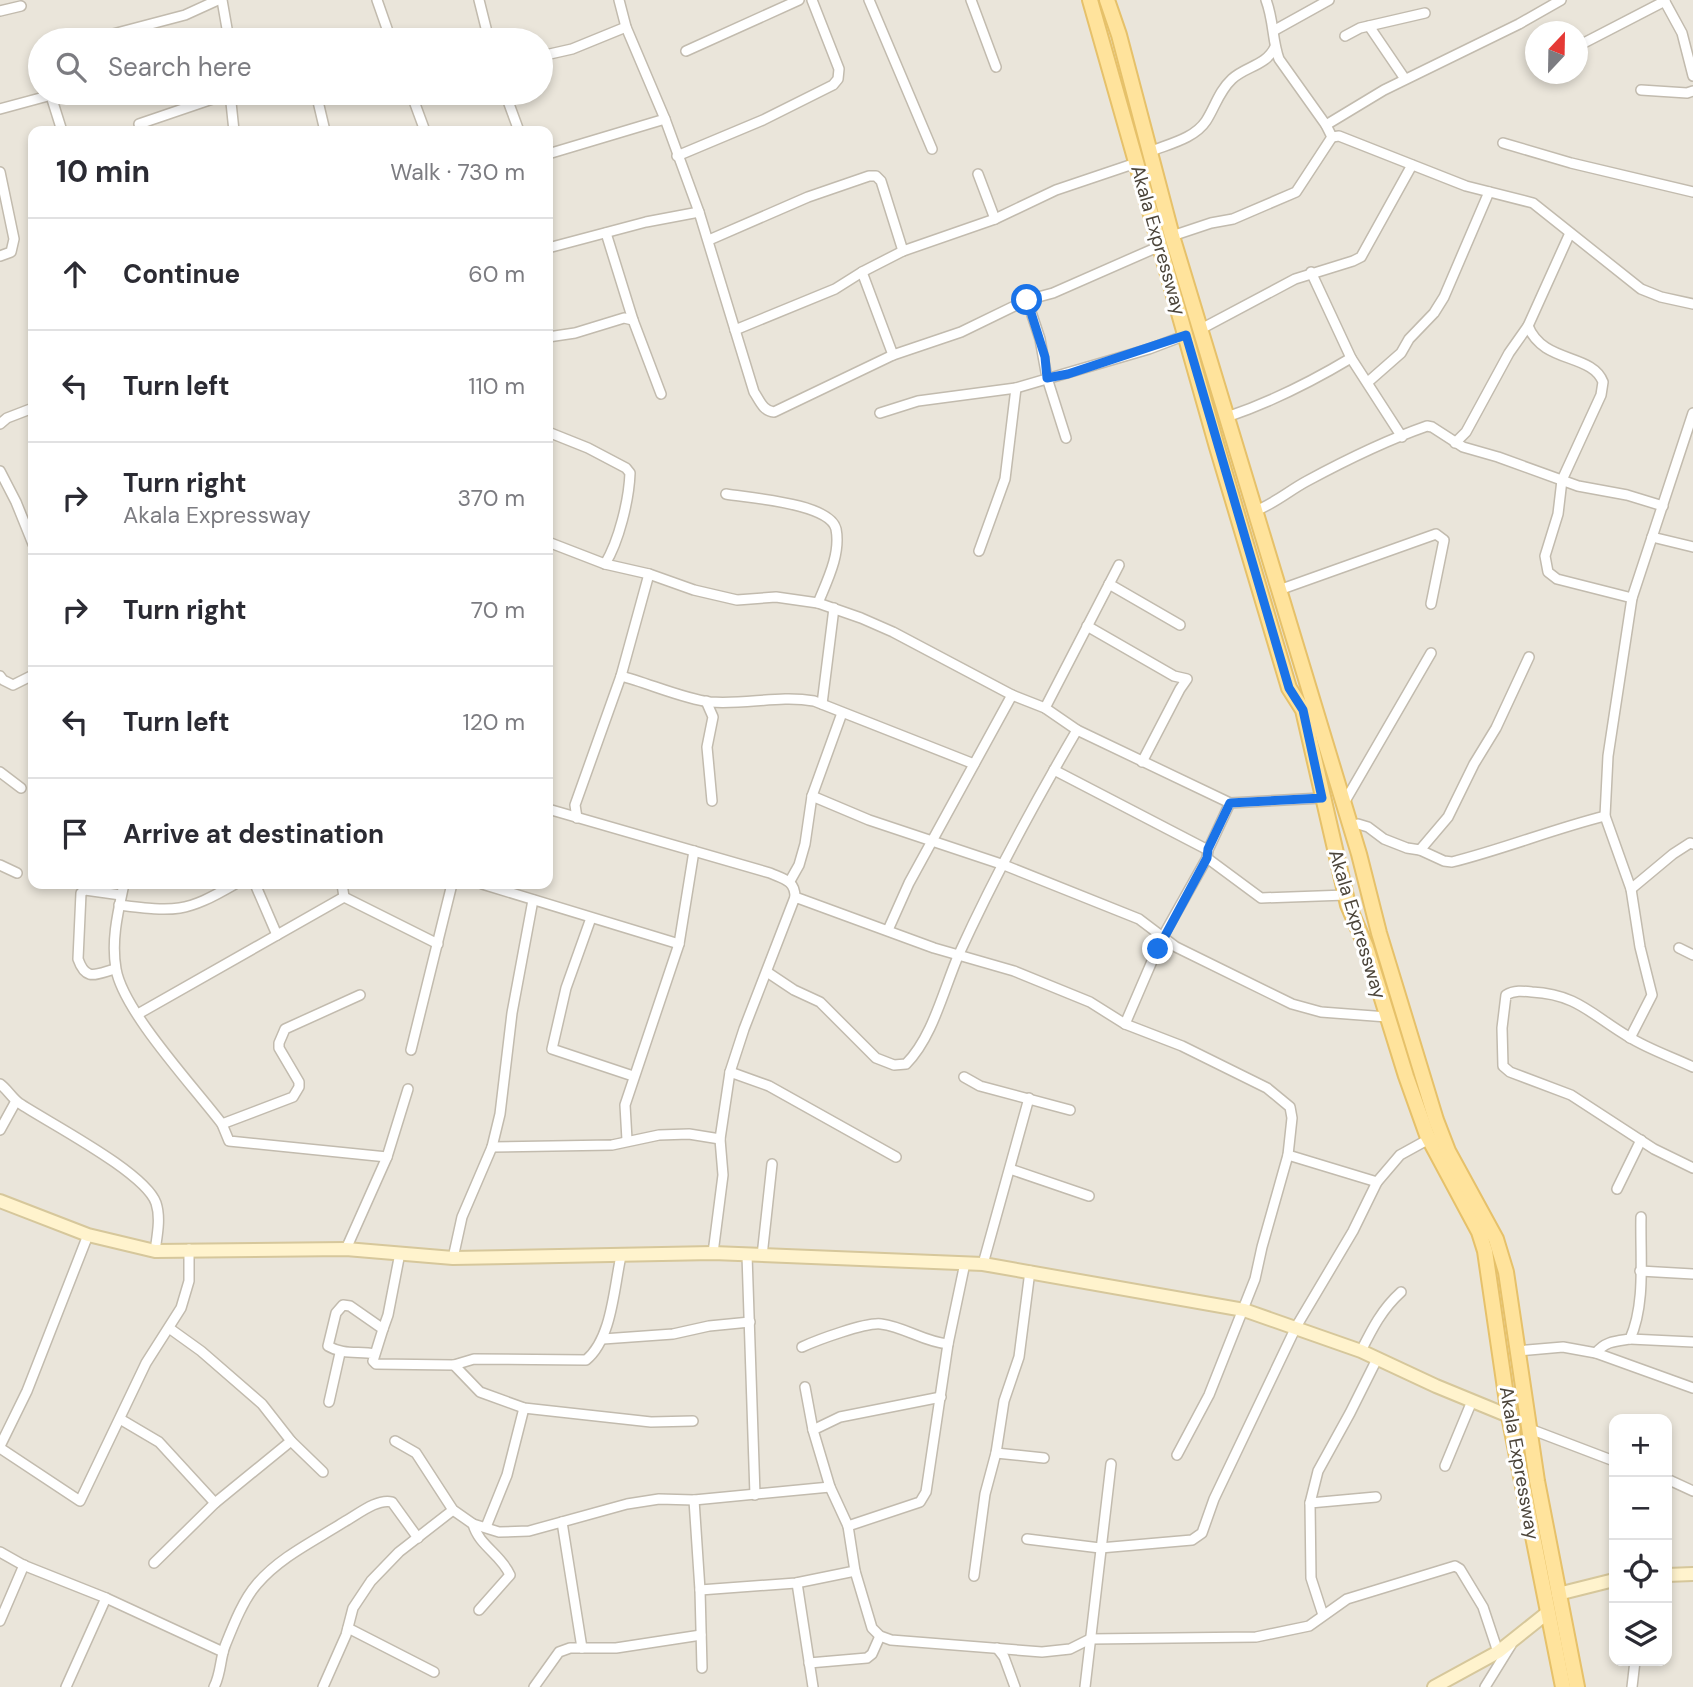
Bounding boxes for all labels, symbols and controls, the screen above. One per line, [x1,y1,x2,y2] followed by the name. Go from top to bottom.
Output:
[1525,21,1588,84] north arrow
[28,28,553,105] search box
[52,48,90,86] icon: search
[108,50,251,84] text: Search here
[56,152,150,191] text: 10 min
[390,157,525,187] text: Walk · 730 m
[1125,162,1192,319] street label: Akala Expressway
[56,255,94,293] icon: ahead
[123,257,240,291] text: Continue
[468,259,525,289] text: 60 m
[1011,284,1042,315] route start
[56,367,94,405] icon: left
[123,369,230,403] text: Turn left
[468,371,525,401] text: 110 m
[123,466,247,500] text: Turn right
[56,479,94,517] icon: right
[457,483,525,513] text: 370 m
[123,500,311,530] text: Akala Expressway
[56,591,94,629] icon: right
[123,593,247,627] text: Turn right
[471,595,525,625] text: 70 m
[56,703,94,741] icon: left
[123,705,230,739] text: Turn left
[462,707,525,737] text: 120 m
[56,815,94,853] icon: arrive
[123,817,384,851] text: Arrive at destination
[1323,846,1392,1002] street label: Akala Expressway
[1142,933,1173,964] route end
[1494,1385,1545,1542] street label: Akala Expressway
[1609,1414,1672,1666] map controls
[1609,1414,1672,1477] button: +
[1609,1477,1672,1540] button: −
[1609,1540,1672,1603] button: locate
[1609,1603,1672,1666] button: layers

